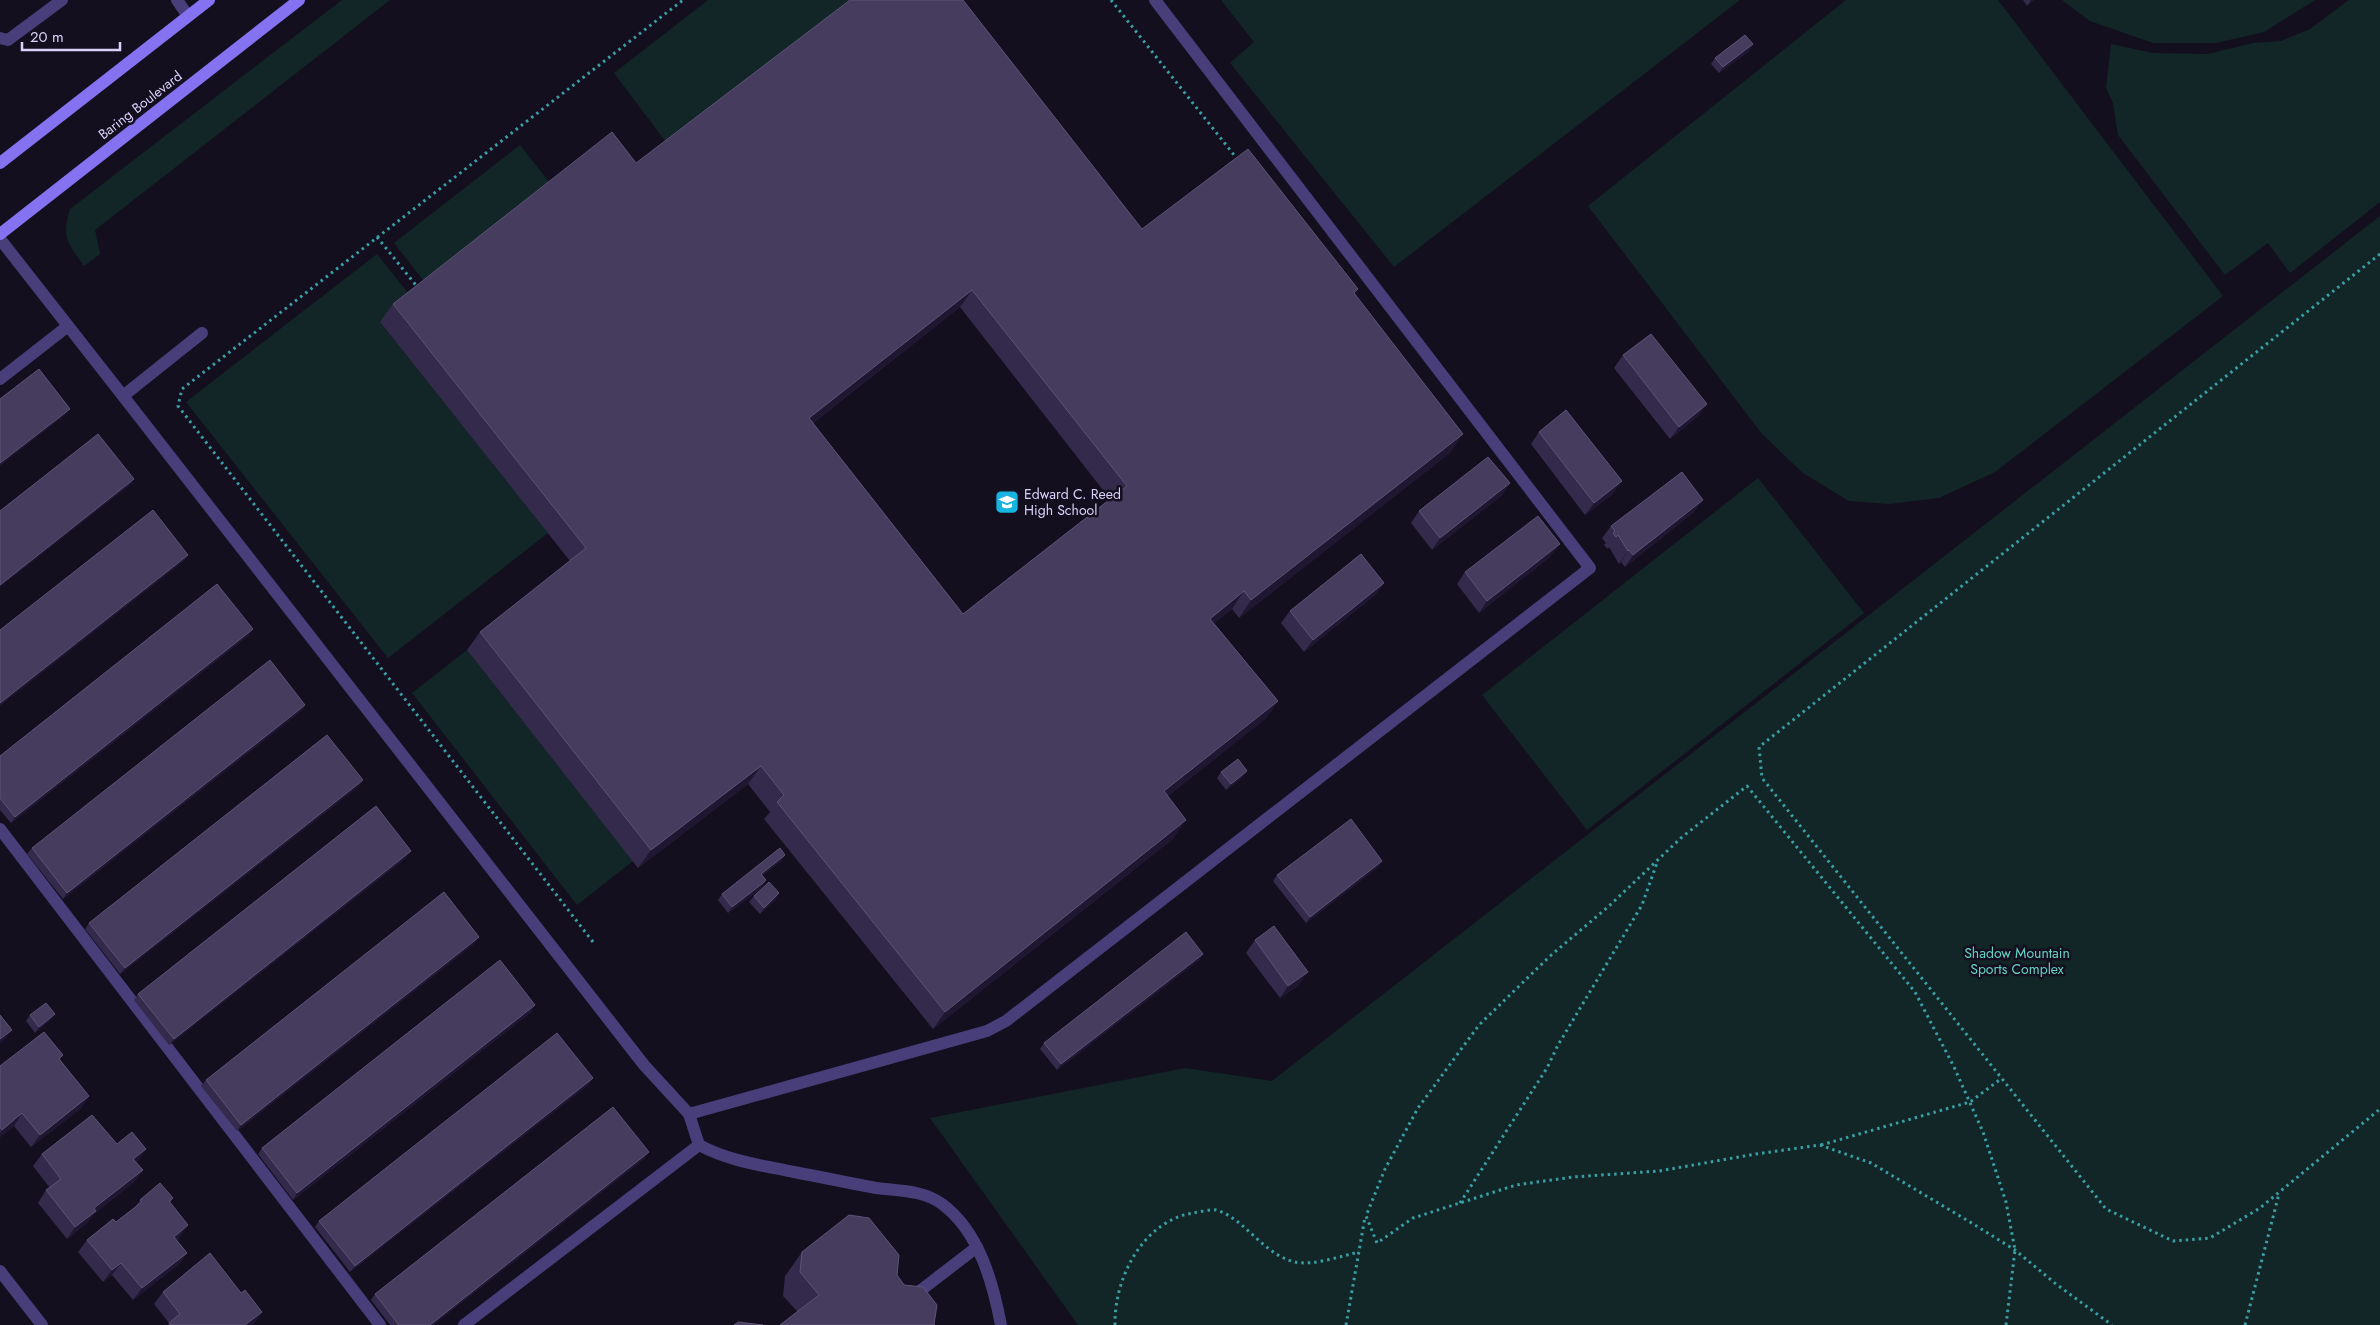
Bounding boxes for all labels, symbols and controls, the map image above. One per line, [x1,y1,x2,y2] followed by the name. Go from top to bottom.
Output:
[22,20,120,52] scale bar
[30,26,64,48] text: 20 m
[94,66,186,144] street label: Baring Boulevard
[1024,484,1121,520] place label: Edward C. Reed High School
[994,489,1020,515] school or university icon: Edward C. Reed High School
[1964,943,2070,979] park label: Shadow Mountain Sports Complex

